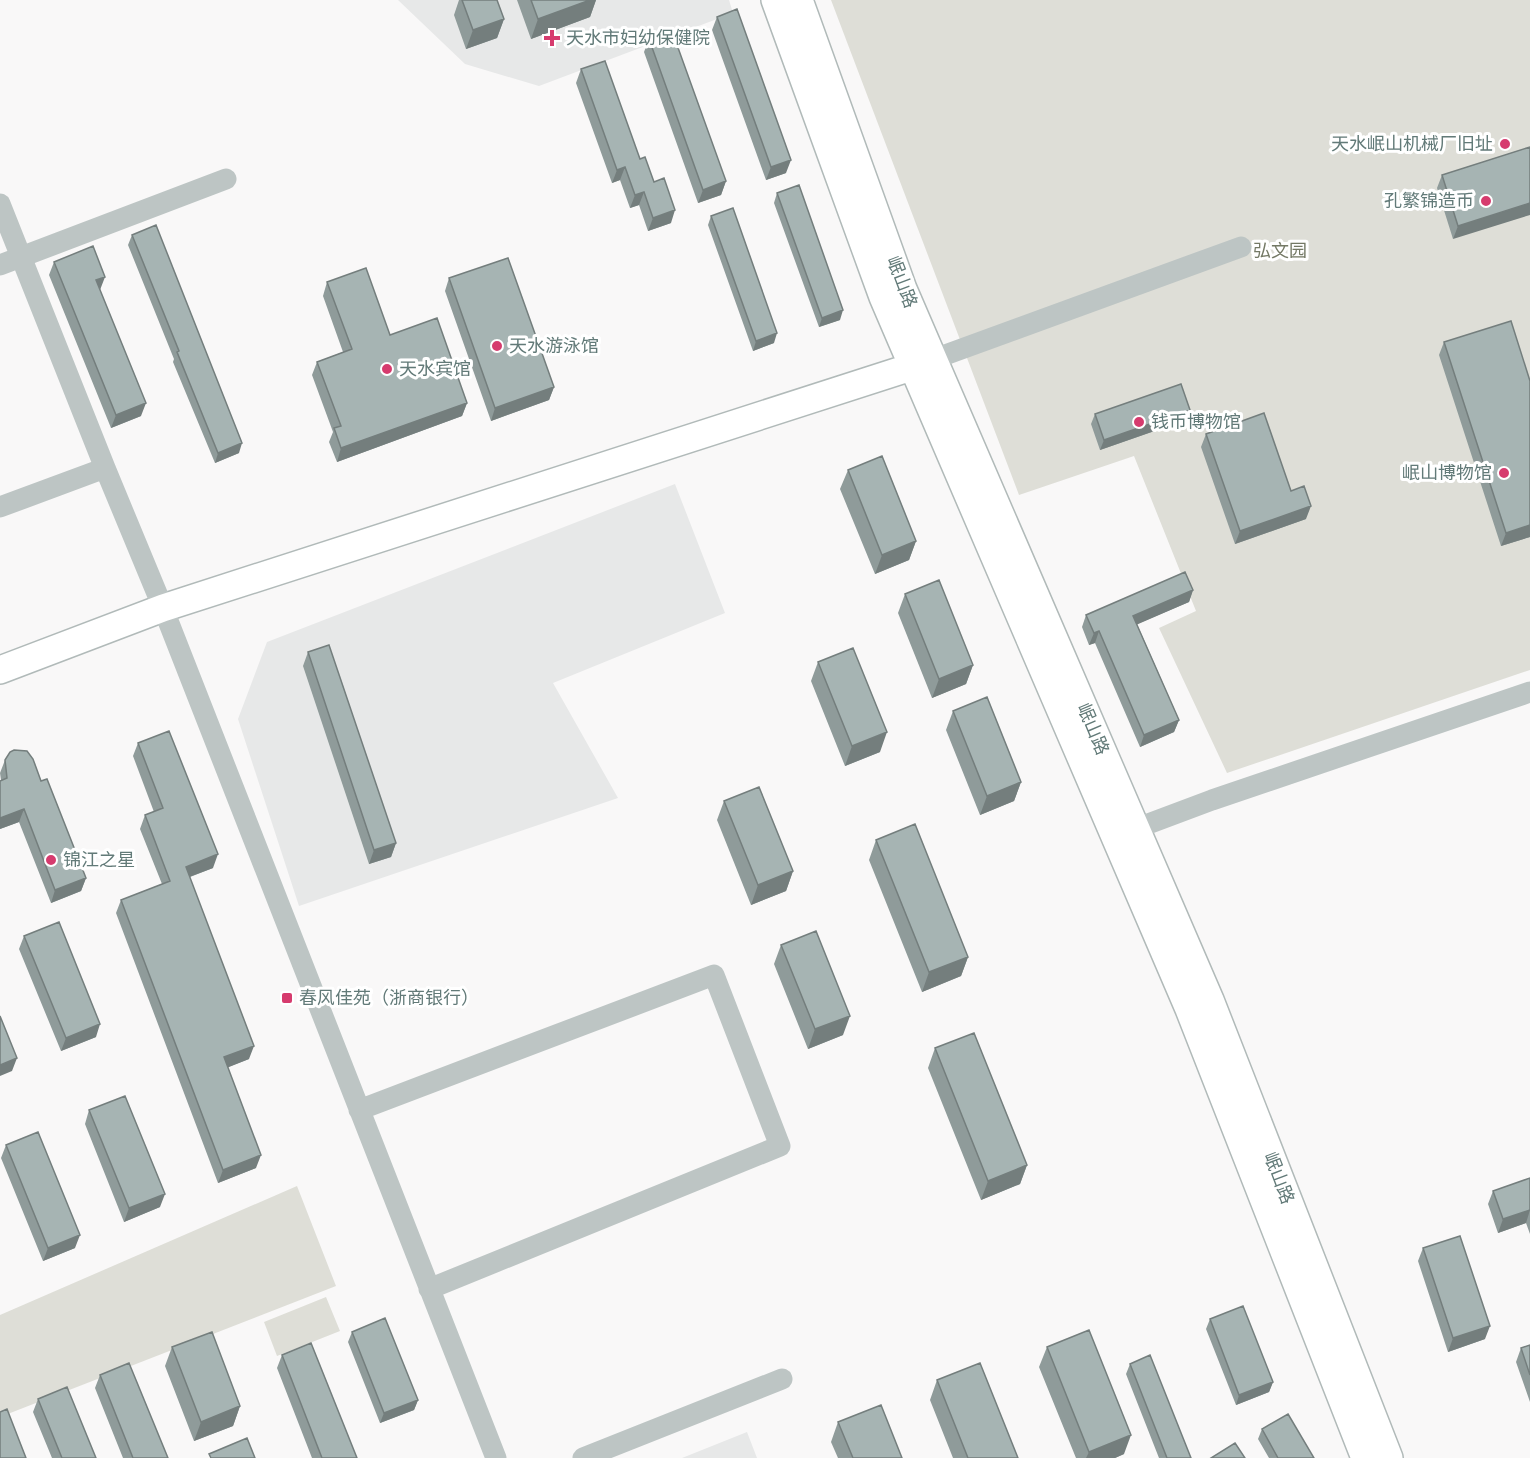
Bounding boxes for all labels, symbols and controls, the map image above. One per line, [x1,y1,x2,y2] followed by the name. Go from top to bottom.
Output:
[566,24,710,51] place label: 天水市妇幼保健院
[543,29,561,47] marker: 天水市妇幼保健院
[1331,130,1493,157] place label: 天水岷山机械厂旧址
[1498,137,1512,151] marker: 天水岷山机械厂旧址
[1384,187,1474,214] place label: 孔繁锦造币
[1479,194,1493,208] marker: 孔繁锦造币
[1253,237,1307,264] park label: 弘文园
[880,252,925,312] street label: 岷山路
[509,332,599,359] place label: 天水游泳馆
[490,339,504,353] marker: 天水游泳馆
[399,355,471,382] place label: 天水宾馆
[380,362,394,376] marker: 天水宾馆
[1151,408,1241,435] place label: 钱币博物馆
[1132,415,1146,429] marker: 钱币博物馆
[1402,459,1492,486] place label: 岷山博物馆
[1497,466,1511,480] marker: 岷山博物馆
[1070,699,1116,759] street label: 岷山路
[63,846,135,873] place label: 锦江之星
[44,853,58,867] marker: 锦江之星
[299,984,479,1011] place label: 春风佳苑（浙商银行）
[280,991,294,1005] marker: 春风佳苑（浙商银行）
[1257,1148,1302,1208] street label: 岷山路

